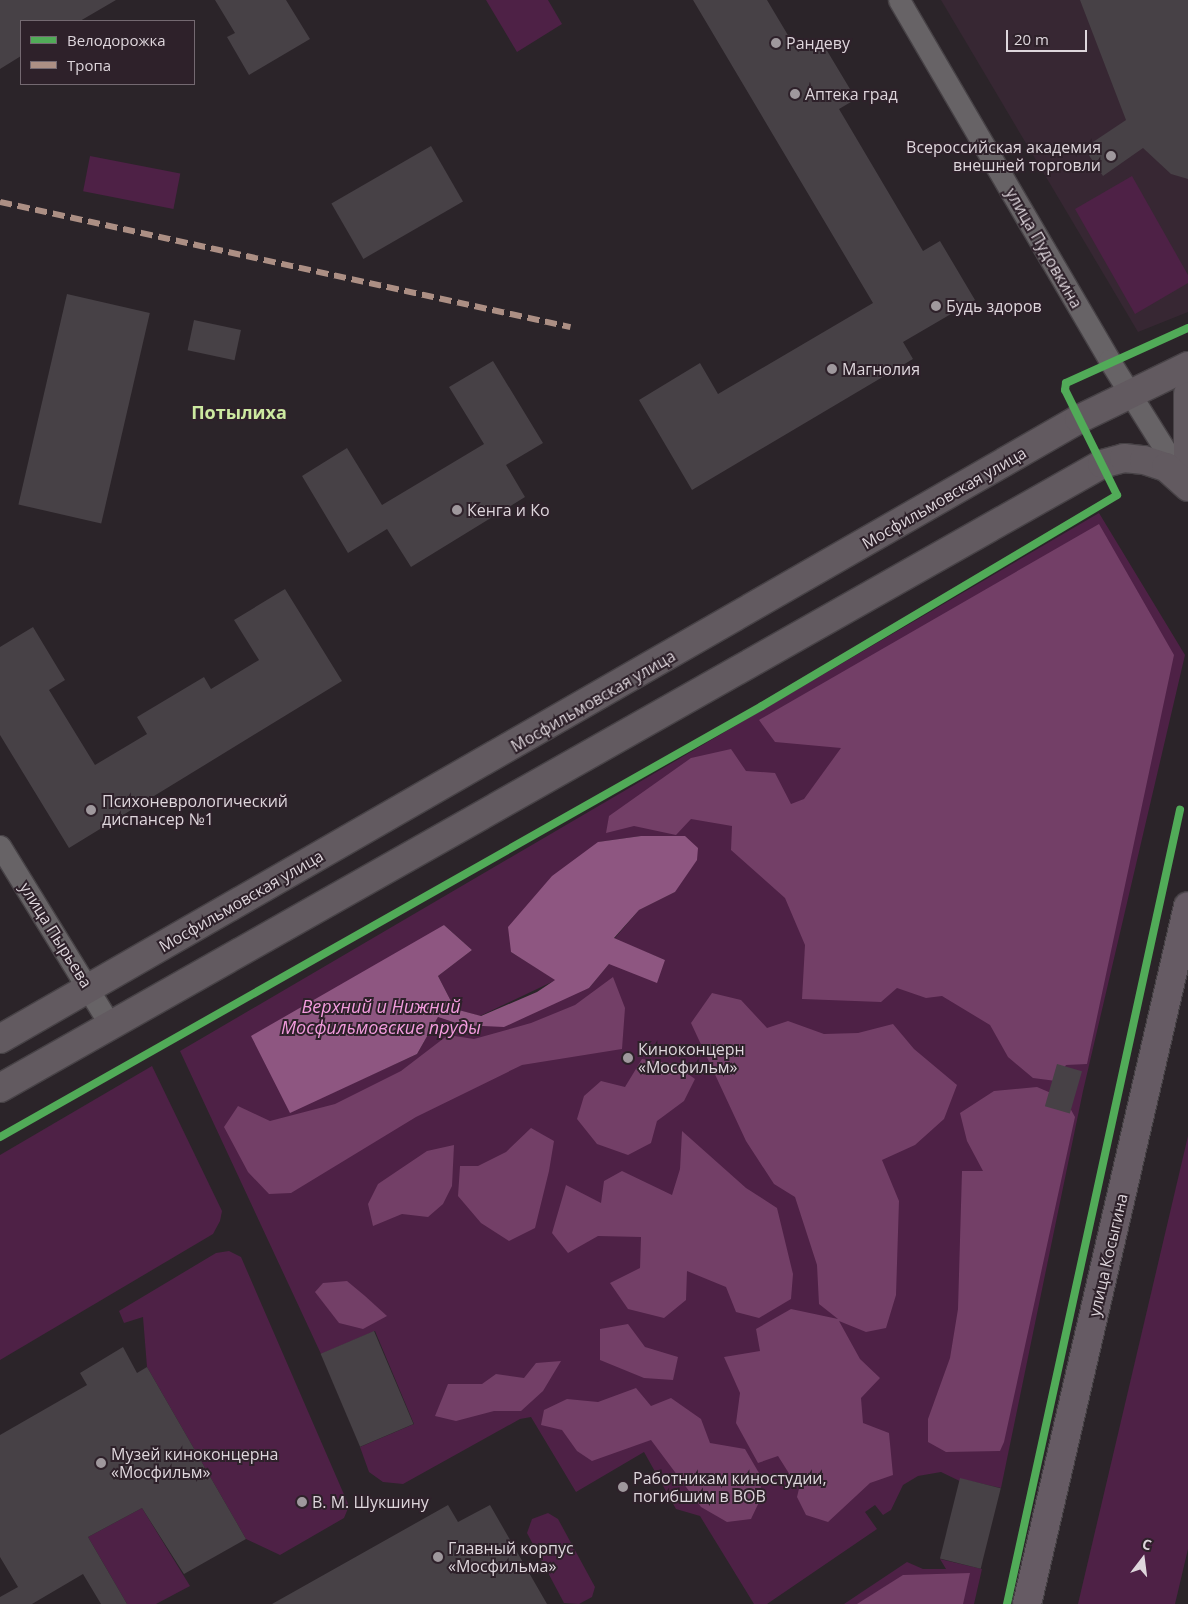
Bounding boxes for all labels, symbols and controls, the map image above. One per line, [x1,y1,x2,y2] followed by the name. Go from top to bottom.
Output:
[20,20,195,85] legend
[1008,20,1089,52] scale bar
[1014,29,1049,49] text: 20 m
[67,30,166,50] text: Велодорожка
[786,33,850,53] place label: Рандеву
[770,37,782,49] marker: Рандеву
[67,55,111,75] text: Тропа
[805,84,898,104] place label: Аптека град
[789,88,801,100] marker: Аптека град
[906,137,1101,175] place label: Всероссийская академия внешней торговли
[1105,150,1117,162] marker: Всероссийская академия внешней торговли
[1002,185,1086,311] street label: улица Пудовкина
[946,296,1042,316] place label: Будь здоров
[930,300,942,312] marker: Будь здоров
[842,359,920,379] place label: Магнолия
[826,363,838,375] marker: Магнолия
[191,401,287,423] district label: Потылиха
[858,443,1030,553] street label: Мосфильмовская улица
[467,500,550,520] place label: Кенга и Ко
[451,504,463,516] marker: Кенга и Ко
[507,646,679,756] street label: Мосфильмовская улица
[102,791,288,829] place label: Психоневрологический диспансер №1
[84,803,98,817] marker: Психоневрологический диспансер №1
[155,846,327,956] street label: Мосфильмовская улица
[16,879,96,991] street label: улица Пырьева
[281,996,481,1038] water label: Верхний и Нижний Мосфильмовские пруды
[638,1039,745,1077] place label: Киноконцерн «Мосфильм»
[622,1052,634,1064] marker: Киноконцерн «Мосфильм»
[1084,1192,1132,1318] street label: улица Косыгина
[111,1444,278,1482] place label: Музей киноконцерна «Мосфильм»
[95,1457,107,1469] marker: Музей киноконцерна «Мосфильм»
[633,1468,827,1506] place label: Работникам киностудии, погибшим в ВОВ
[617,1481,629,1493] marker: Работникам киностудии, погибшим в ВОВ
[312,1492,429,1512] place label: В. М. Шукшину
[296,1496,308,1508] marker: В. М. Шукшину
[1118,1534,1168,1584] north arrow
[1140,1534,1154,1554] text: С
[448,1538,574,1576] place label: Главный корпус «Мосфильма»
[432,1551,444,1563] marker: Главный корпус «Мосфильма»

